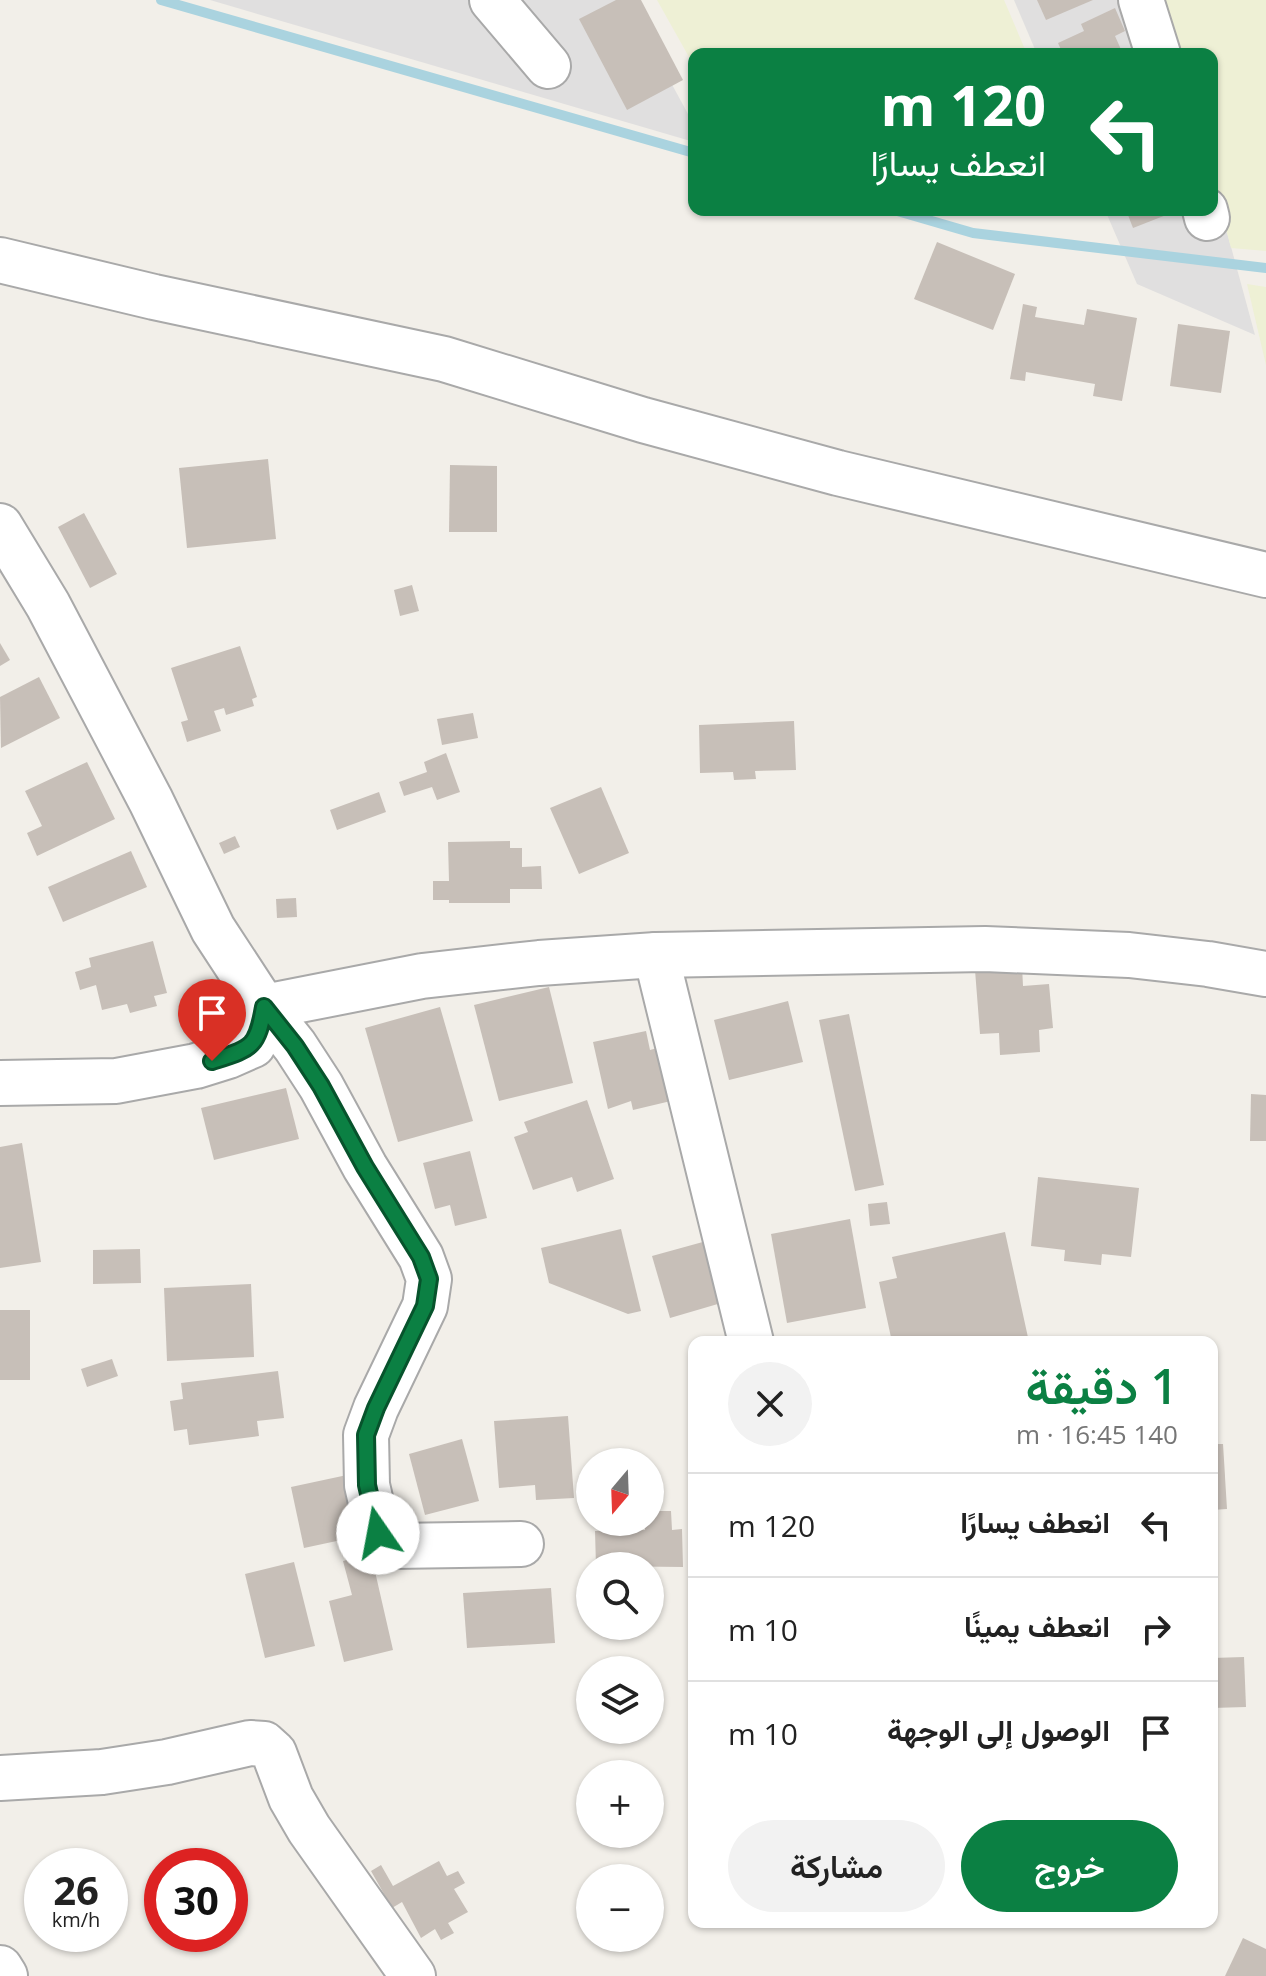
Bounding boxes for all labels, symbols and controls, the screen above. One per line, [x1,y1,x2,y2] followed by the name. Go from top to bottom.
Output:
[880,66,1046,142] text: 120 m
[1074,80,1178,184] icon: left
[870,138,1046,187] text: انعطف يسارًا
[178,979,246,1061] pin
[190,991,234,1035] icon: arrive
[1025,1353,1178,1418] text: 1 دقيقة
[728,1362,812,1446] button: close
[1016,1416,1178,1452] text: 140 m · 16:45
[576,1448,664,1536] north arrow
[576,1448,664,1952] map controls
[336,1491,420,1575] position arrow
[960,1501,1110,1542] text: انعطف يسارًا
[1134,1503,1178,1547] icon: left
[728,1505,815,1546] text: 120 m
[576,1552,664,1640] button: search
[964,1605,1110,1646] text: انعطف يمينًا
[1134,1607,1178,1651] icon: right
[728,1609,798,1650] text: 10 m
[576,1656,664,1744] button: layers
[887,1709,1110,1750] text: الوصول إلى الوجهة
[1134,1711,1178,1755] icon: arrive
[728,1713,798,1754] text: 10 m
[576,1760,664,1848] button: +
[728,1820,945,1912] button: مشاركة
[961,1820,1178,1912] button: خروج
[144,1848,248,1952] speed limit sign: 30
[53,1862,99,1917] text: 26
[576,1864,664,1952] button: −
[52,1906,100,1933] text: km/h

